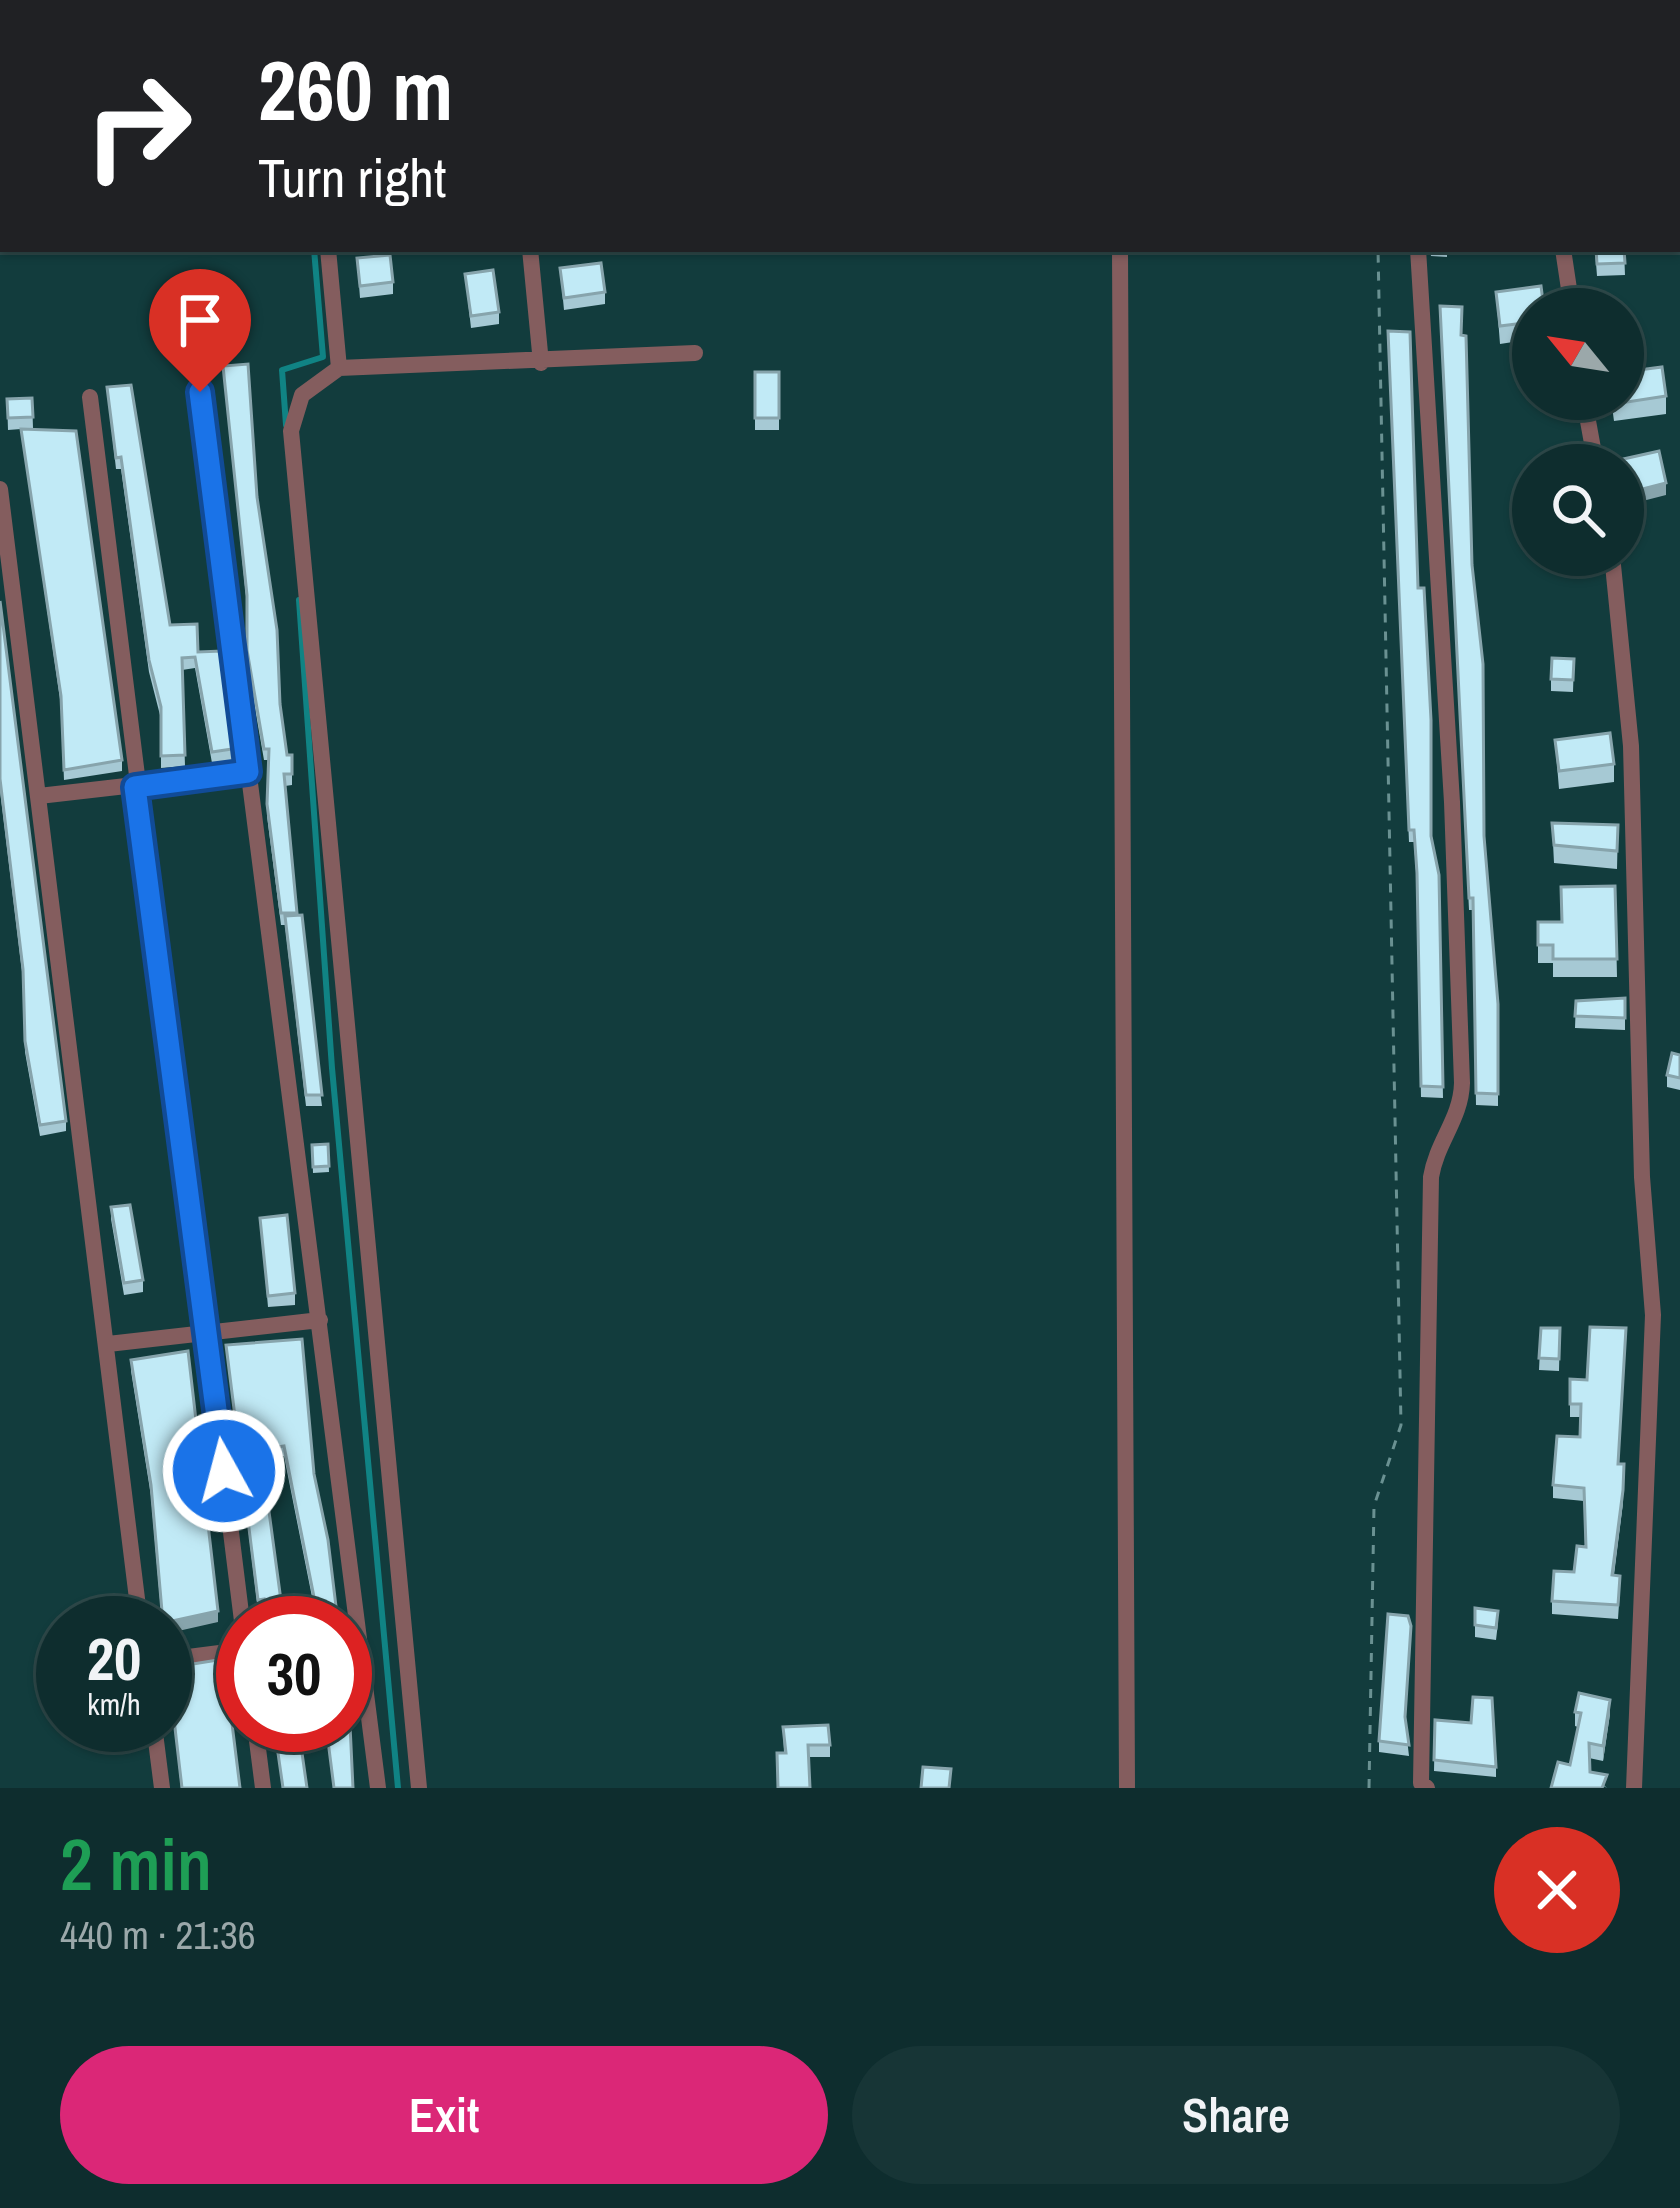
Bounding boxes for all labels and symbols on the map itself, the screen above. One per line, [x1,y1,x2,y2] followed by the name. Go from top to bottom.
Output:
[149,269,251,392] pin
[1512,288,1644,420] north arrow
[161,1408,287,1534] position arrow
[216,1596,372,1752] speed limit sign: 30

